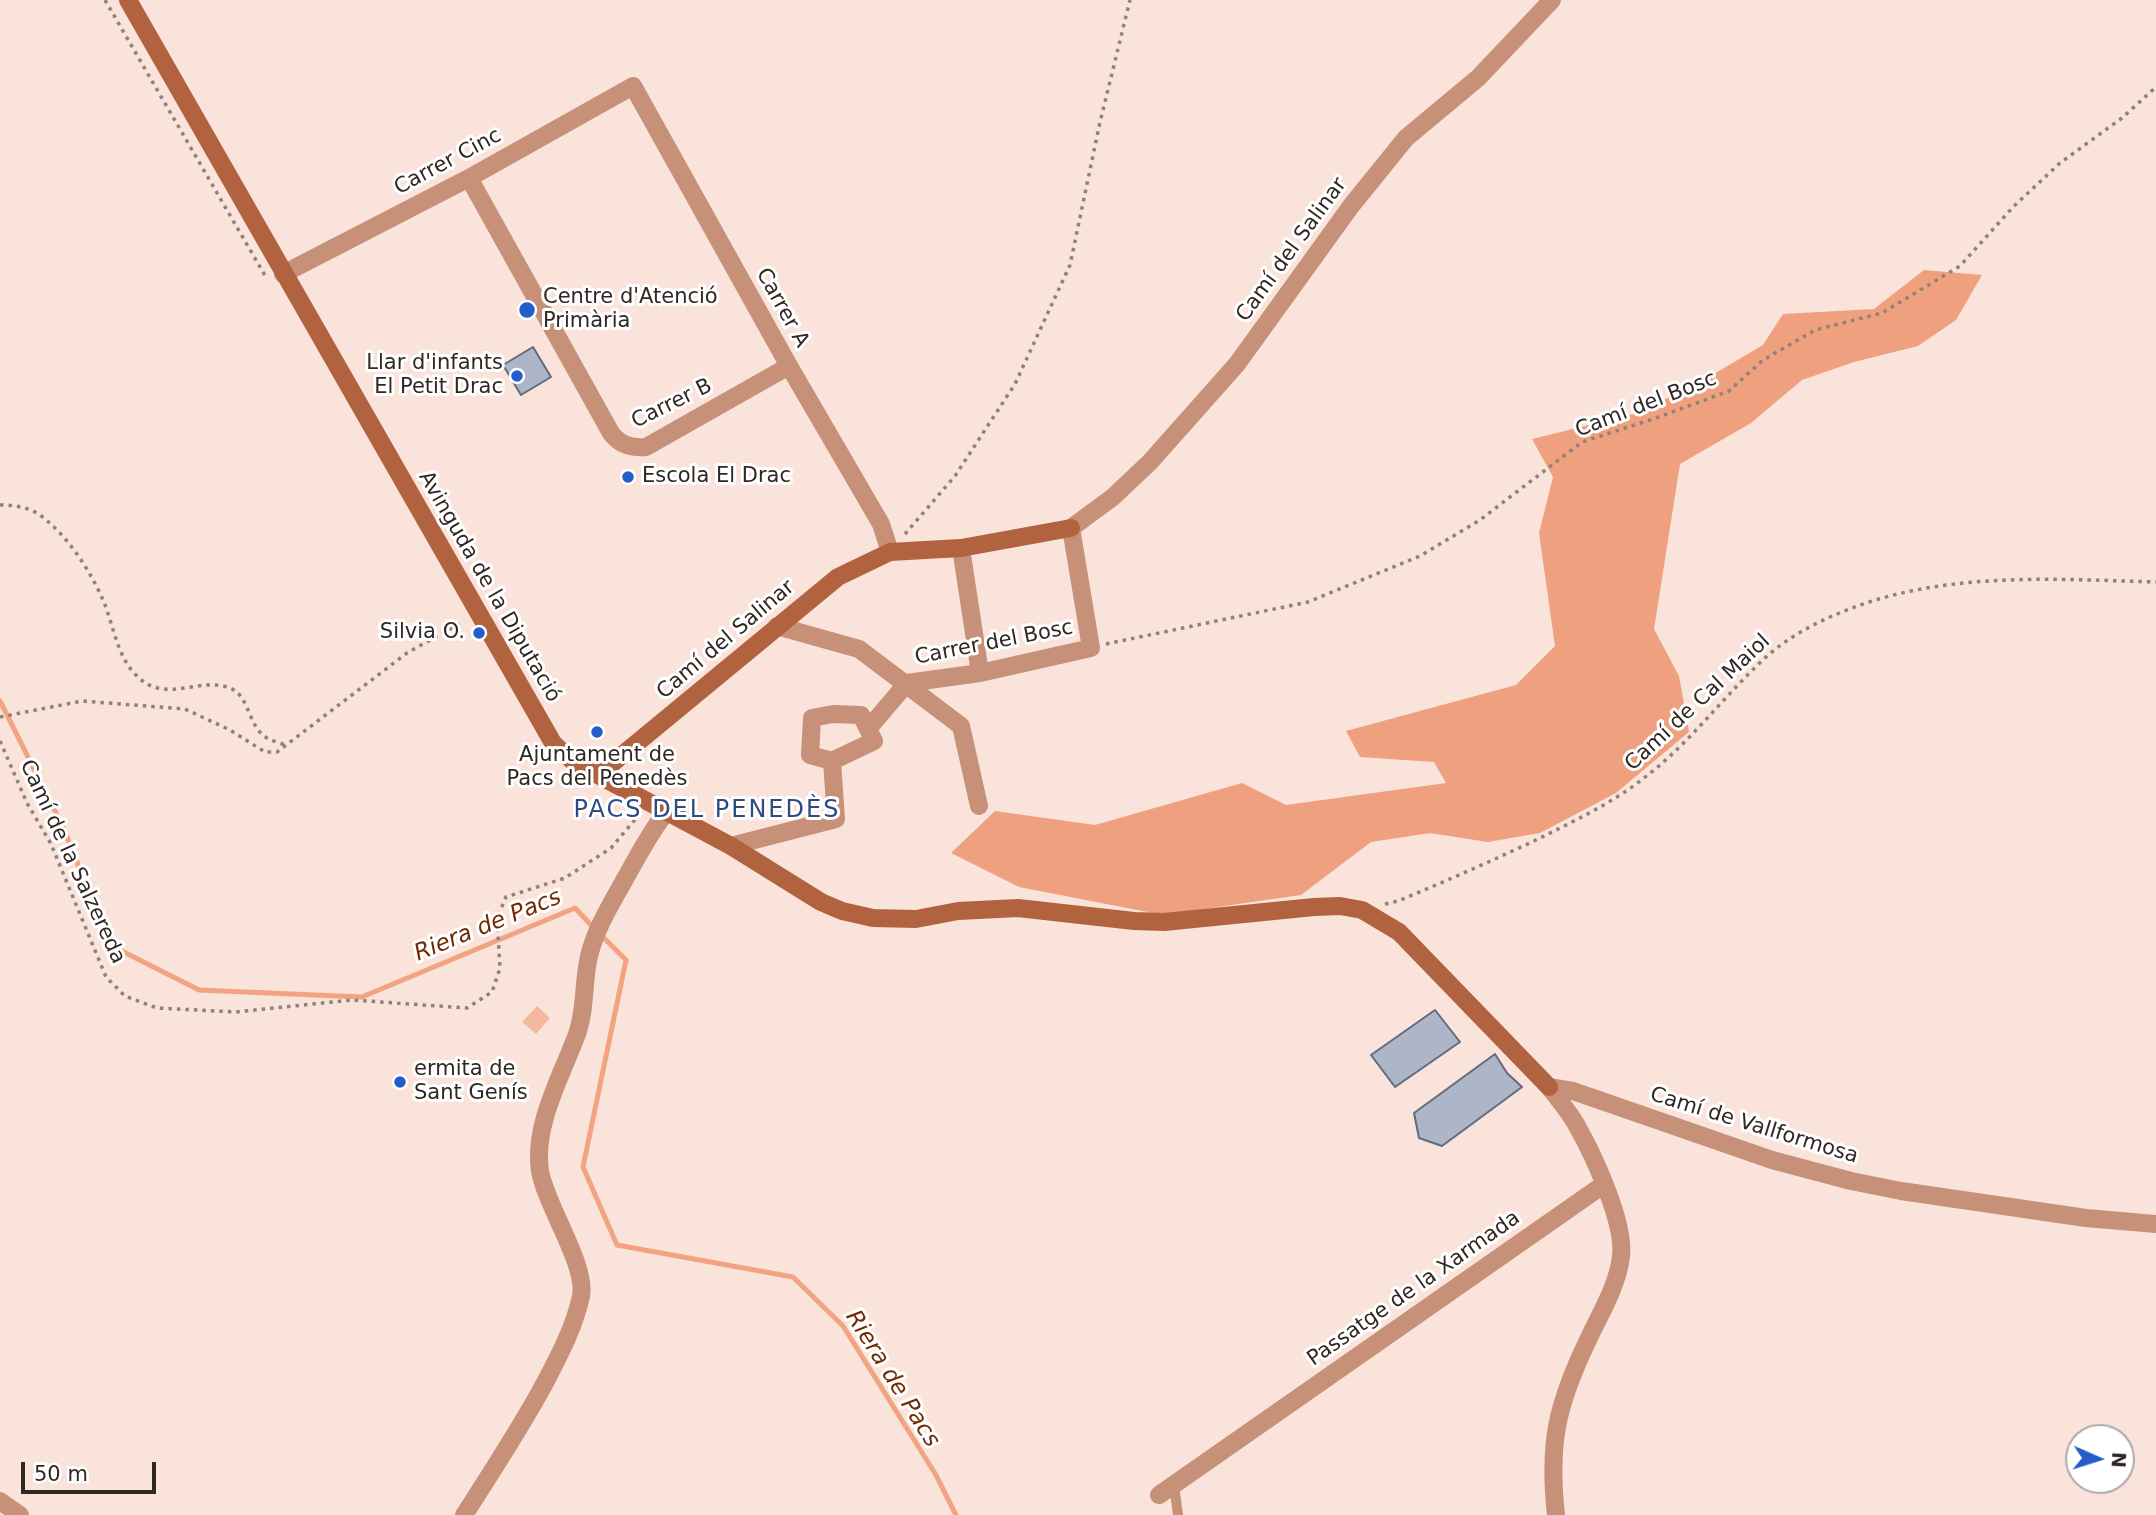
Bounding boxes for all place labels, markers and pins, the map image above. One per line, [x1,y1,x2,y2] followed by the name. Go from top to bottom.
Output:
[543,285,718,335] place label: Centre d'Atenció Primària
[517,300,537,320] marker: Centre d'Atenció Primària
[366,351,503,401] place label: Llar d'infants El Petit Drac
[509,368,525,384] marker: Llar d'infants El Petit Drac
[642,464,791,490] place label: Escola El Drac
[620,469,636,485] marker: Escola El Drac
[380,620,465,646] place label: Silvia O.
[471,625,487,641] marker: Silvia O.
[589,724,605,740] marker: Ajuntament de Pacs del Penedès
[507,743,687,793] place label: Ajuntament de Pacs del Penedès
[414,1057,528,1107] place label: ermita de Sant Genís
[392,1074,408,1090] marker: ermita de Sant Genís

